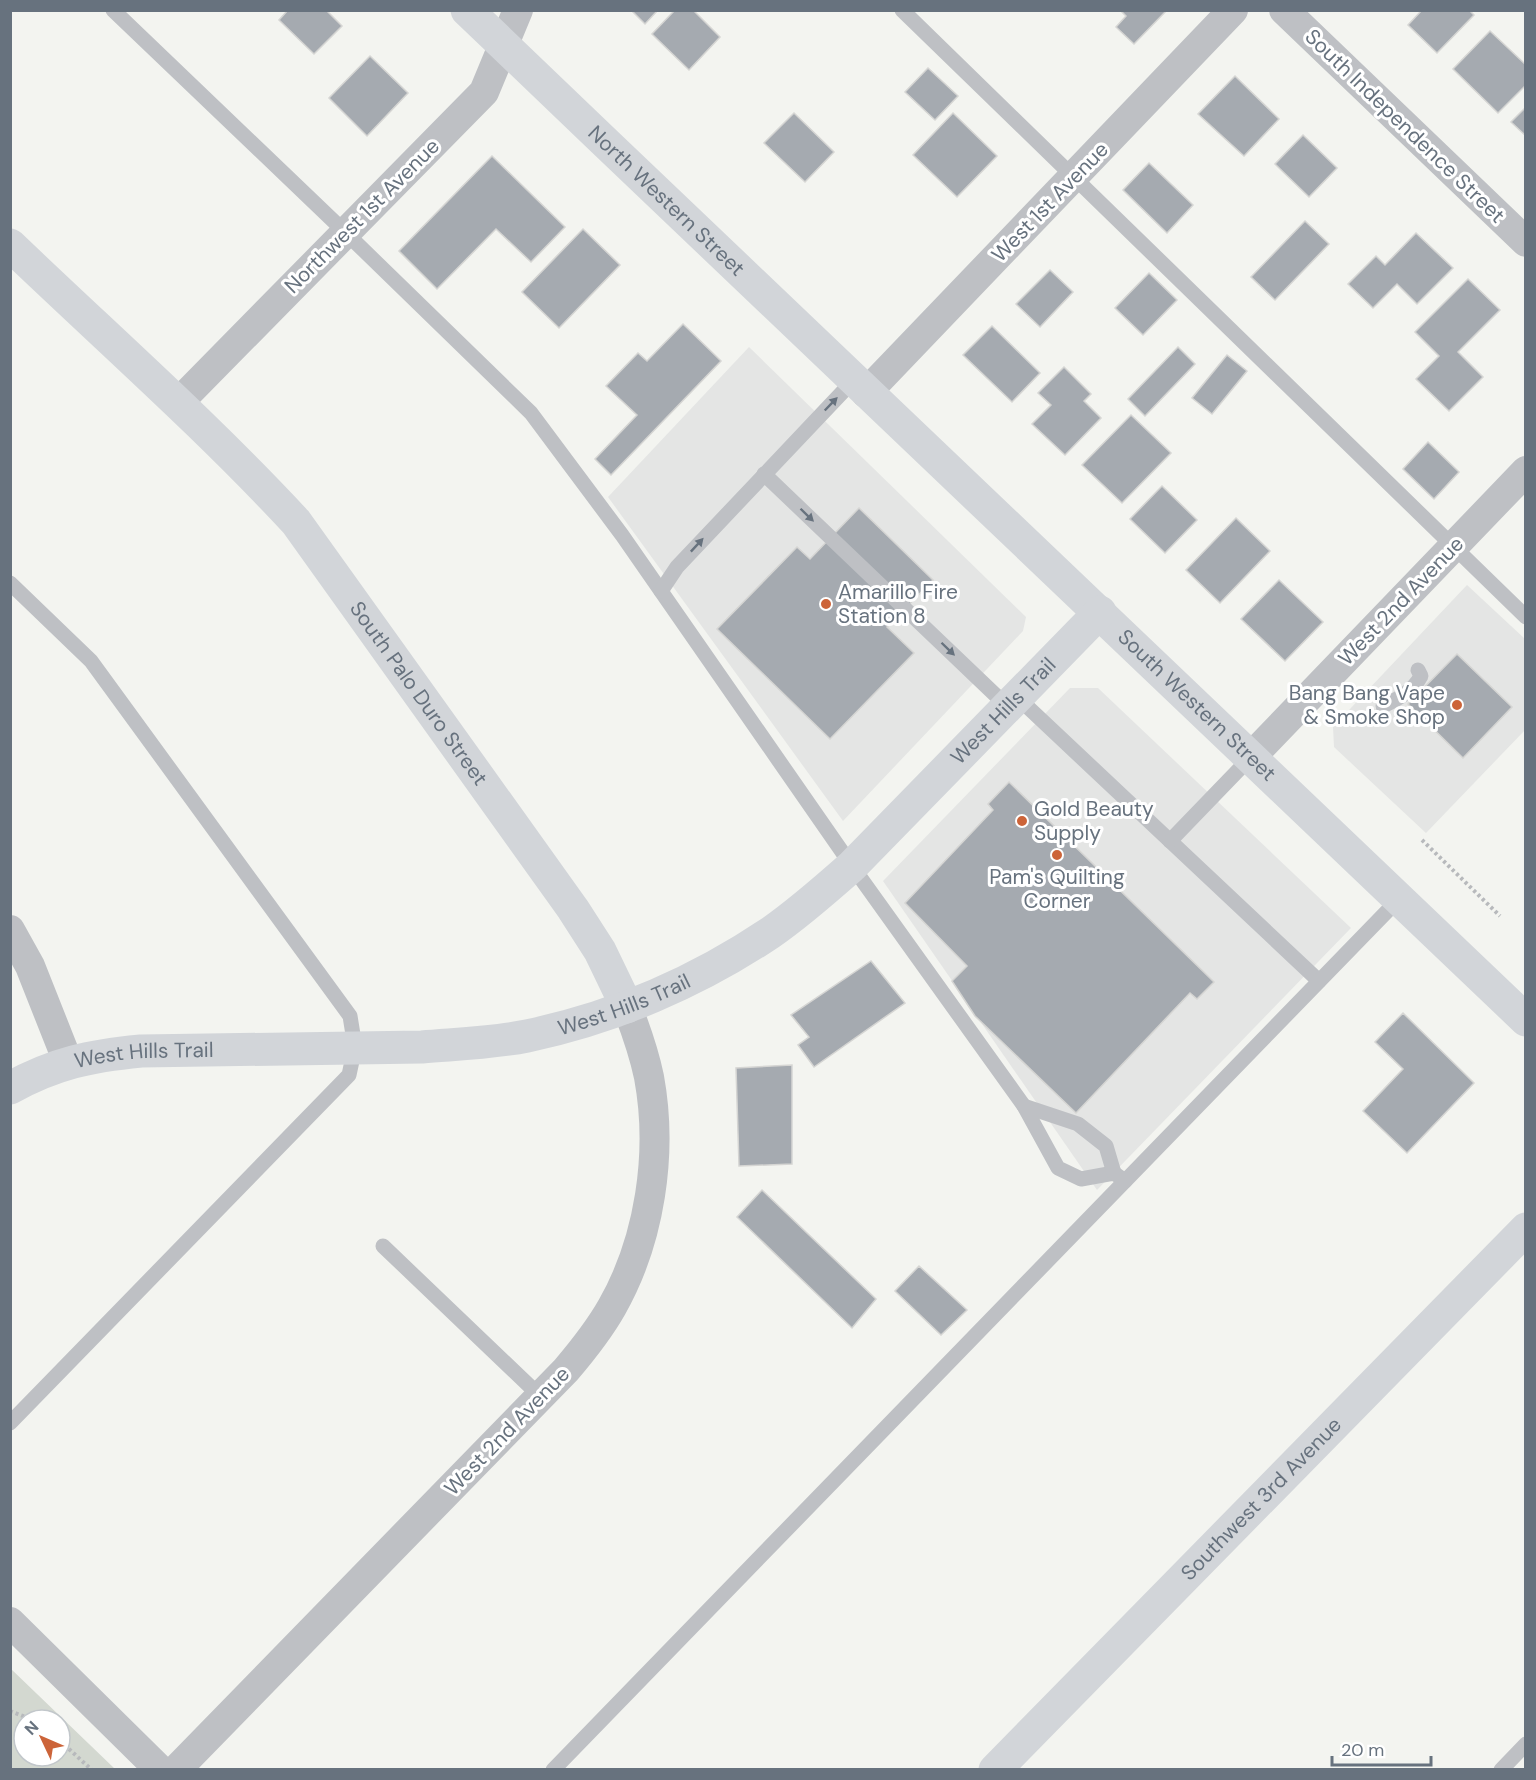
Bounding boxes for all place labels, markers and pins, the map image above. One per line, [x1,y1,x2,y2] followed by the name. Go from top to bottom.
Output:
[838,578,958,630] place label: Amarillo Fire Station 8
[819,597,833,611] marker: Amarillo Fire Station 8
[1289,679,1445,731] place label: Bang Bang Vape & Smoke Shop
[1450,698,1464,712] marker: Bang Bang Vape & Smoke Shop
[1034,795,1154,847] place label: Gold Beauty Supply
[1015,814,1029,828] marker: Gold Beauty Supply
[1050,848,1064,862] marker: Pam's Quilting Corner
[989,863,1125,915] place label: Pam's Quilting Corner

